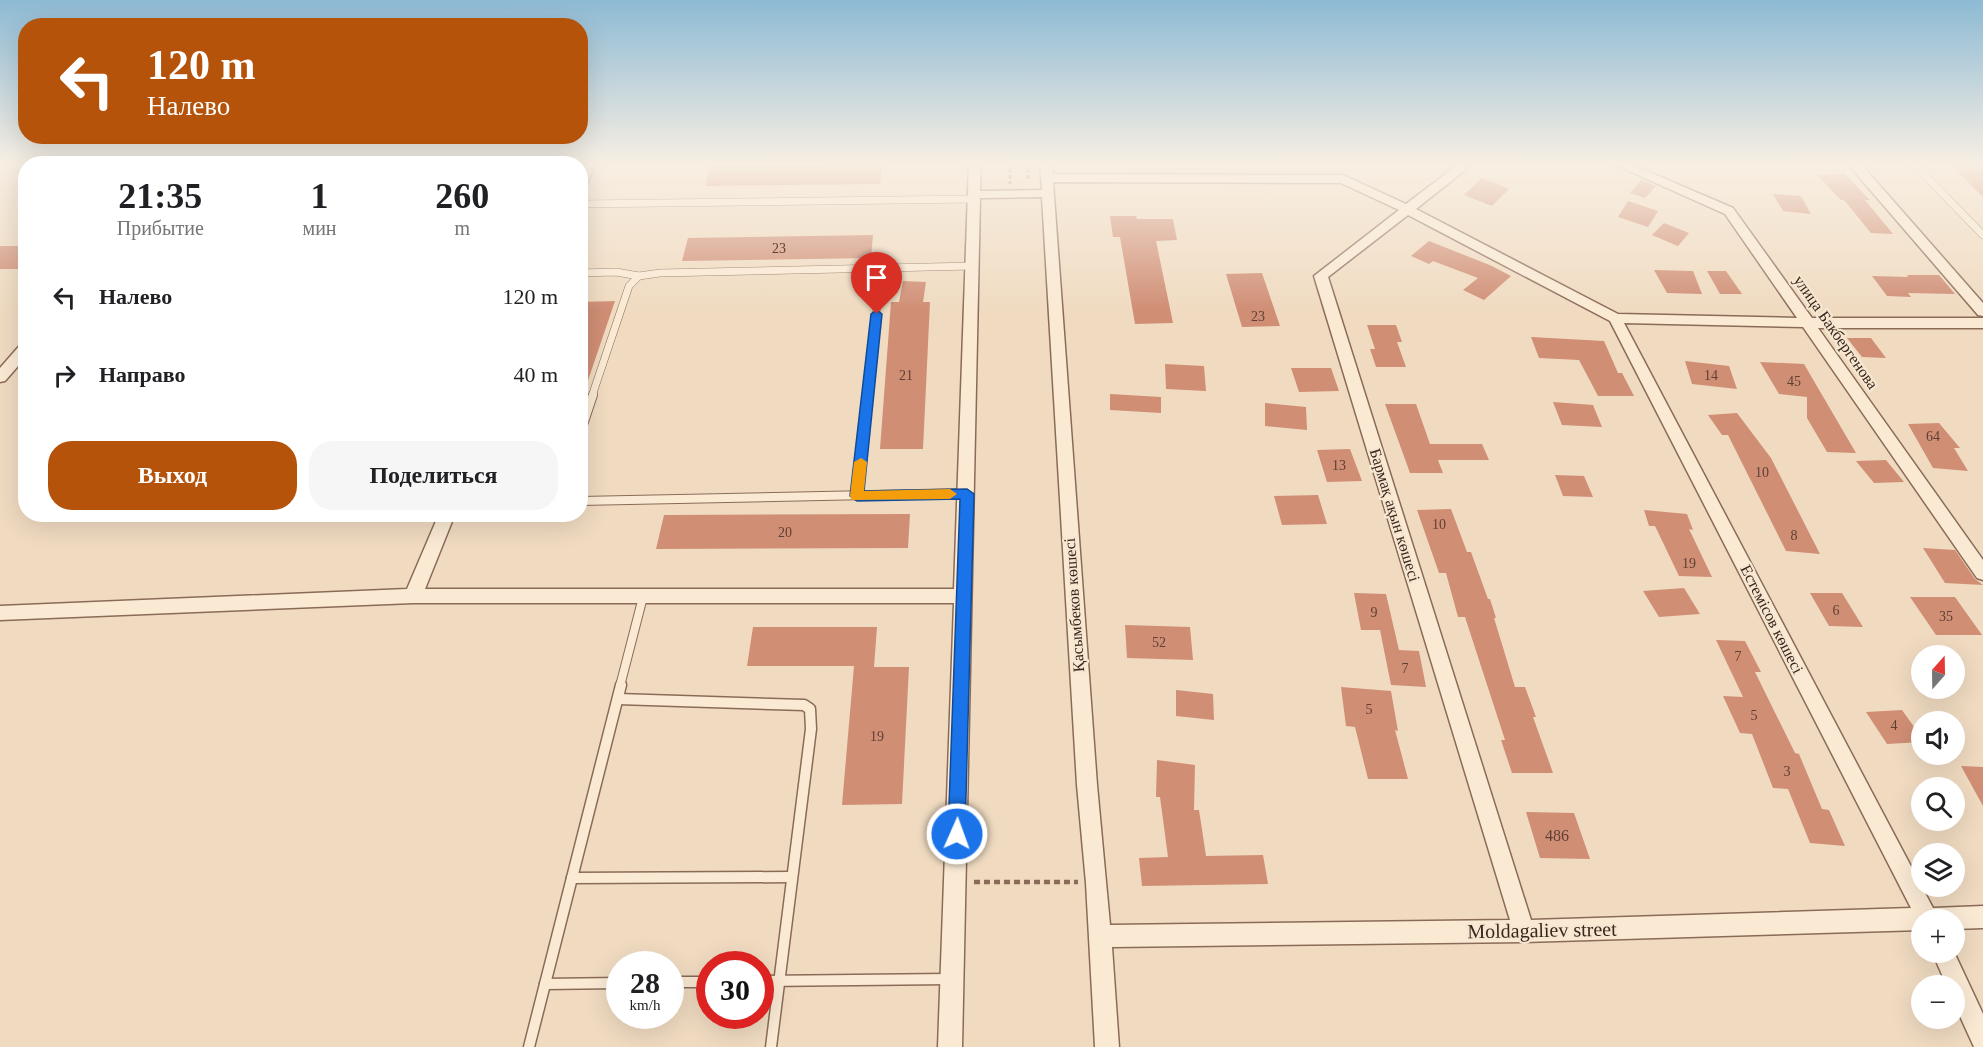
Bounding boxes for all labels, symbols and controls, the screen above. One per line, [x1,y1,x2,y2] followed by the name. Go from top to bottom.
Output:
[48,42,126,120] icon: left
[147,42,256,88] text: 120 m
[147,91,230,121] text: Налево
[118,176,202,216] text: 21:35
[311,176,329,216] text: 1
[435,176,489,216] text: 260
[117,217,204,239] text: Прибытие
[303,217,337,239] text: мин
[454,217,470,239] text: m
[772,241,786,256] house number: 23
[851,252,902,314] pin
[860,261,893,294] icon: arrive
[1790,272,1882,393] street label: улица Бакбергенова
[48,281,81,314] icon: left
[99,284,172,309] text: Налево
[502,284,558,309] text: 120 m
[1251,309,1265,324] house number: 23
[48,359,81,392] icon: right
[99,362,185,387] text: Направо
[513,362,558,387] text: 40 m
[899,368,913,383] house number: 21
[1704,368,1718,383] house number: 14
[1787,374,1801,389] house number: 45
[1926,429,1940,444] house number: 64
[48,441,297,510] button: Выход
[309,441,558,510] button: Поделиться
[1366,446,1424,584] street label: Бармақ ақын көшесі
[1332,458,1346,473] house number: 13
[1755,465,1769,480] house number: 10
[1432,517,1446,532] house number: 10
[778,525,792,540] house number: 20
[1791,528,1798,543] house number: 8
[1061,537,1088,673] street label: Қасымбеков көшесі
[1682,556,1696,571] house number: 19
[1737,562,1807,677] street label: Естемісов көшесі
[1833,603,1840,618] house number: 6
[1371,605,1378,620] house number: 9
[1939,609,1953,624] house number: 35
[1152,635,1166,650] house number: 52
[1911,645,1965,699] north arrow
[1911,645,1965,1029] map controls
[1735,649,1742,664] house number: 7
[1402,661,1409,676] house number: 7
[1366,702,1373,717] house number: 5
[1751,708,1758,723] house number: 5
[1911,711,1965,765] button: sound
[1891,718,1898,733] house number: 4
[870,729,884,744] house number: 19
[1784,764,1791,779] house number: 3
[1911,777,1965,831] button: search
[925,802,989,866] position arrow
[1545,827,1569,844] house number: 486
[1911,843,1965,897] button: layers
[1911,909,1965,963] button: +
[1467,918,1617,943] street label: Moldagaliev street
[696,951,774,1029] speed limit sign: 30
[630,966,660,999] text: 28
[1911,975,1965,1029] button: −
[630,997,660,1013] text: km/h

